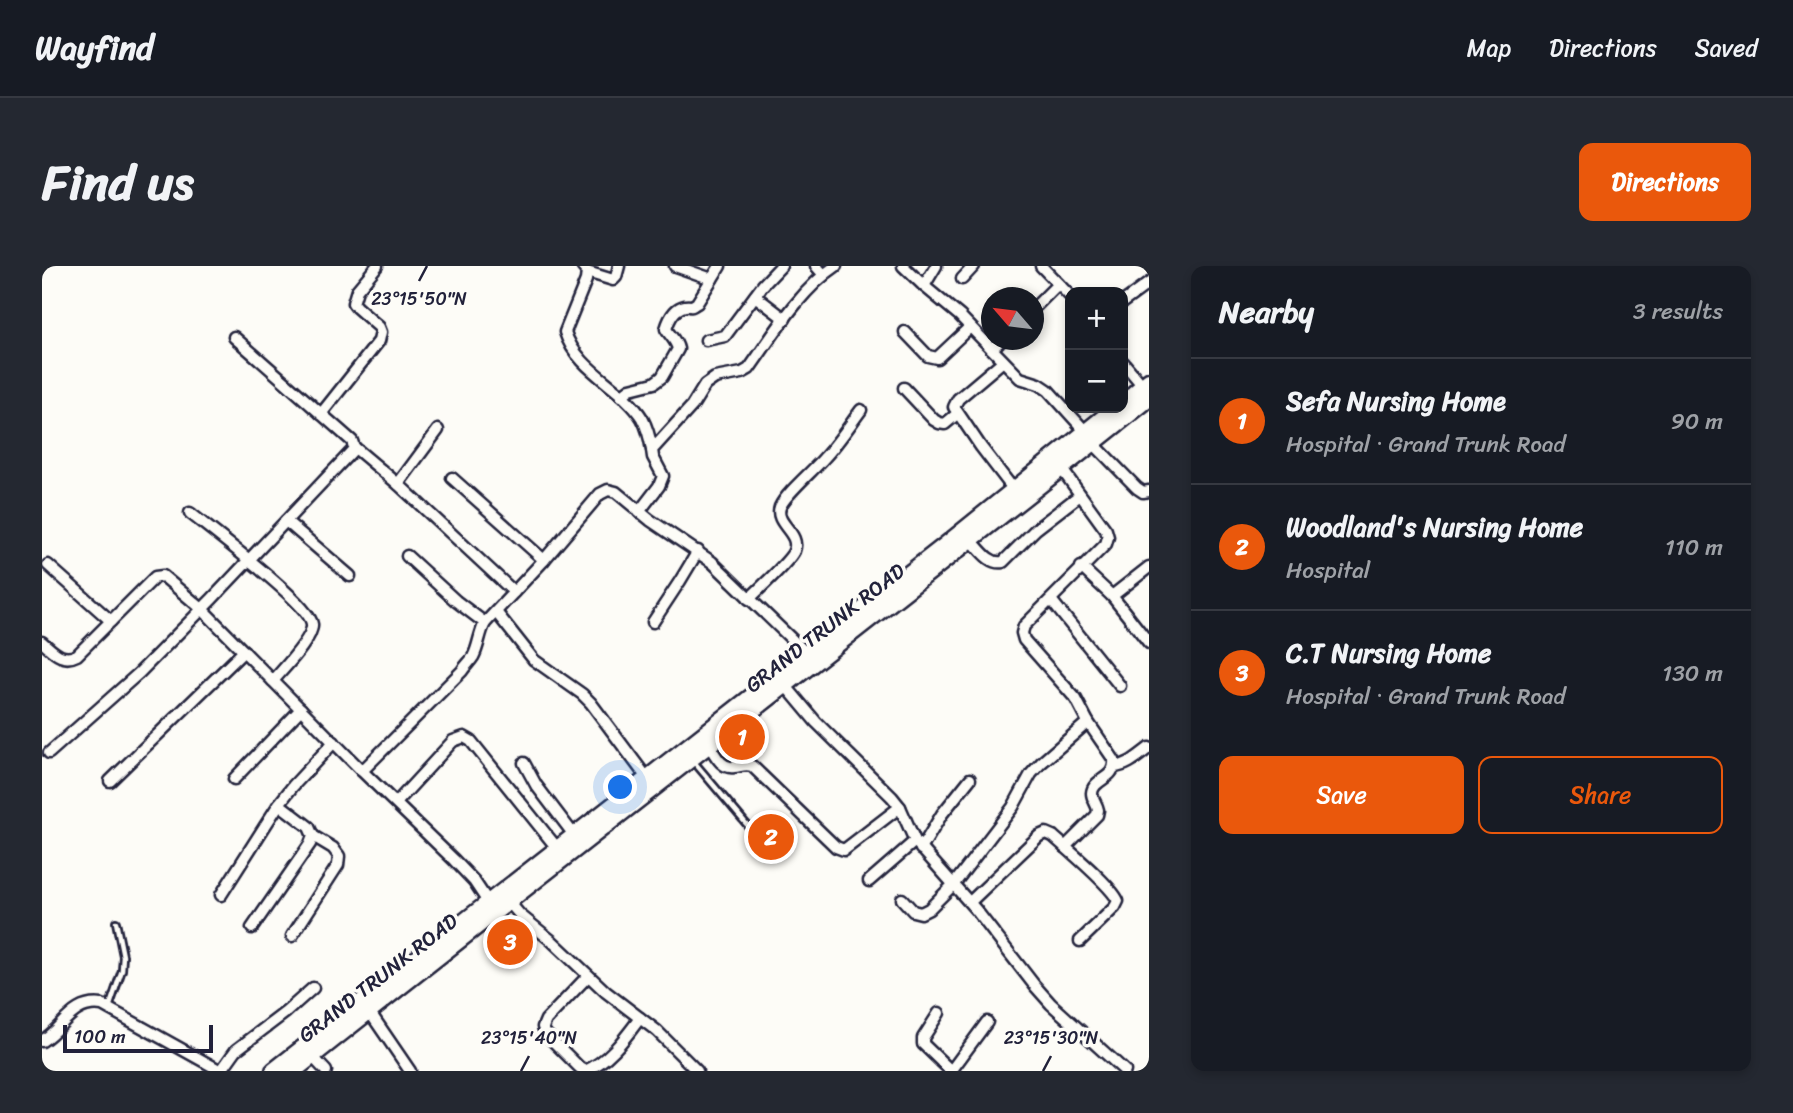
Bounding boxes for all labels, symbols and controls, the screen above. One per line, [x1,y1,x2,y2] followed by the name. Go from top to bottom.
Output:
[35,19,154,77] text: Wayfind
[1467,27,1511,69] text: Map
[1549,27,1657,69] text: Directions
[1695,27,1758,69] text: Saved
[42,139,194,226] text: Find us
[1579,143,1751,221] button: Directions
[371,283,467,315] text: 23°15'50"N
[1219,285,1314,339] text: Nearby
[981,287,1044,350] north arrow
[1065,287,1128,413] map controls
[1065,287,1128,350] button: +
[1633,291,1723,332] text: 3 results
[1065,350,1128,413] button: −
[1286,378,1506,424] text: Sefa Nursing Home
[1237,401,1247,442] text: 1
[1671,401,1723,442] text: 90 m
[1286,424,1566,465] text: Hospital · Grand Trunk Road
[1286,504,1583,550] text: Woodland's Nursing Home
[1235,527,1249,568] text: 2
[1665,527,1723,568] text: 110 m
[1286,550,1370,591] text: Hospital
[736,553,914,703] street label: GRAND TRUNK ROAD
[1286,630,1491,676] text: C.T Nursing Home
[1236,653,1248,694] text: 3
[1662,653,1723,694] text: 130 m
[1286,676,1566,717] text: Hospital · Grand Trunk Road
[719,711,765,763] pin: 1
[1219,756,1464,834] button: Save
[1478,756,1723,834] button: Share
[603,770,637,804] your location
[748,811,794,863] pin: 2
[289,903,467,1053] street label: GRAND TRUNK ROAD
[487,916,533,968] pin: 3
[74,1020,126,1053] text: 100 m
[63,1022,214,1054] scale bar
[481,1022,577,1054] text: 23°15'40"N
[1004,1022,1099,1054] text: 23°15'30"N

